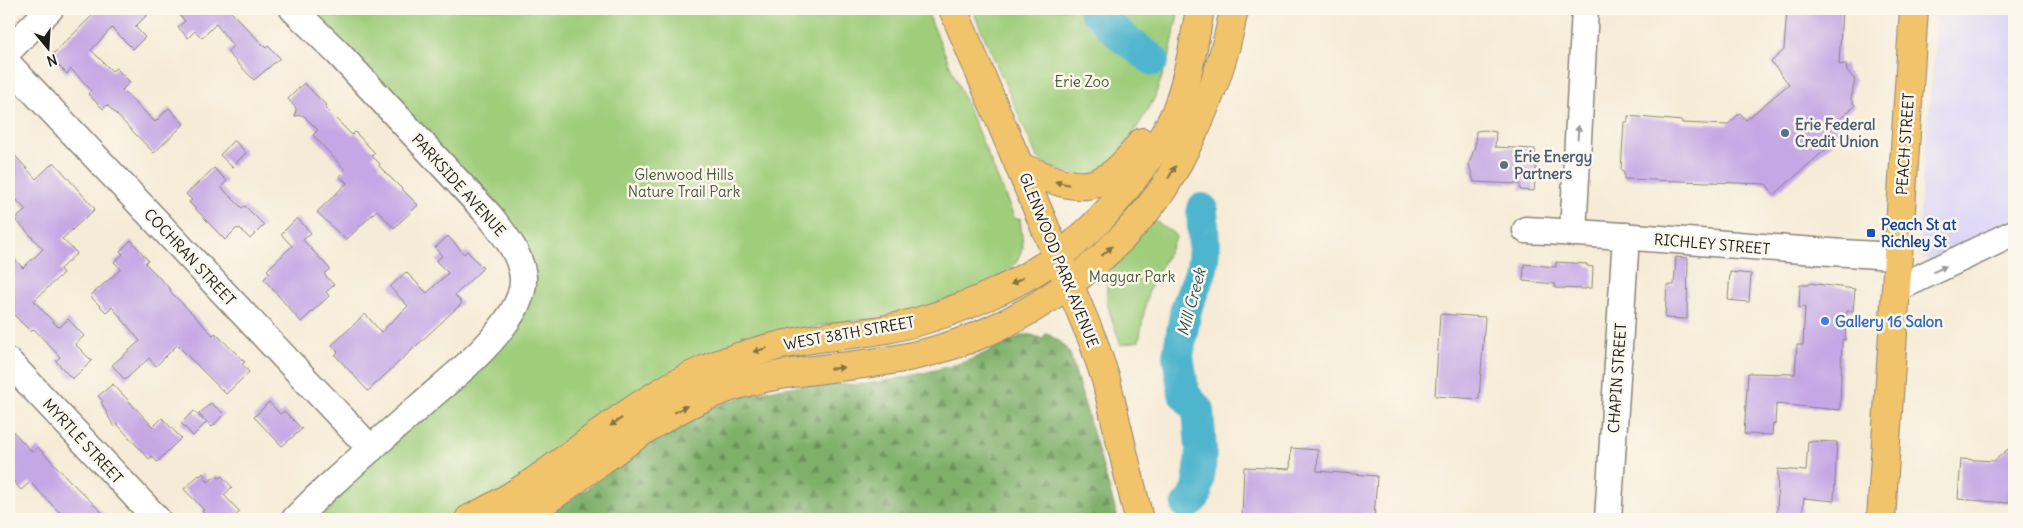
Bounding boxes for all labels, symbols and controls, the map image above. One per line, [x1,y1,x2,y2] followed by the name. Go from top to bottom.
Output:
[22,22,72,72] north arrow
[45,50,59,70] text: N
[1055,72,1109,91] park label: Erie Zoo
[1892,92,1918,196] street label: PEACH STREET
[1795,115,1879,151] place label: Erie Federal Credit Union
[1575,123,1583,139] one-way arrow
[1779,127,1791,139] marker: Erie Federal Credit Union
[408,130,510,240] street label: PARKSIDE AVENUE
[1514,147,1592,183] place label: Erie Energy Partners
[1498,159,1510,171] marker: Erie Energy Partners
[628,165,741,201] park label: Glenwood Hills Nature Trail Park
[1168,166,1177,179] one-way arrow
[1015,170,1103,350] street label: GLENWOOD PARK AVENUE
[1055,179,1070,187] one-way arrow
[140,204,240,310] street label: COCHRAN STREET
[1881,215,1957,252] place label: Peach St at Richley St
[1865,227,1877,239] marker: Peach St at Richley St
[1653,229,1771,259] street label: RICHLEY STREET
[1101,246,1114,257] one-way arrow
[1172,264,1210,338] water label: Mill Creek
[1933,265,1947,273] one-way arrow
[1089,267,1176,286] park label: Magyar Park
[1009,277,1024,285] one-way arrow
[782,312,916,354] street label: WEST 38TH STREET
[1835,312,1943,332] place label: Gallery 16 Salon
[1819,315,1831,327] marker: Gallery 16 Salon
[1604,322,1630,434] street label: CHAPIN STREET
[753,346,768,354] one-way arrow
[829,363,845,371] one-way arrow
[39,395,127,488] street label: MYRTLE STREET
[674,405,688,413] one-way arrow
[609,417,622,427] one-way arrow

